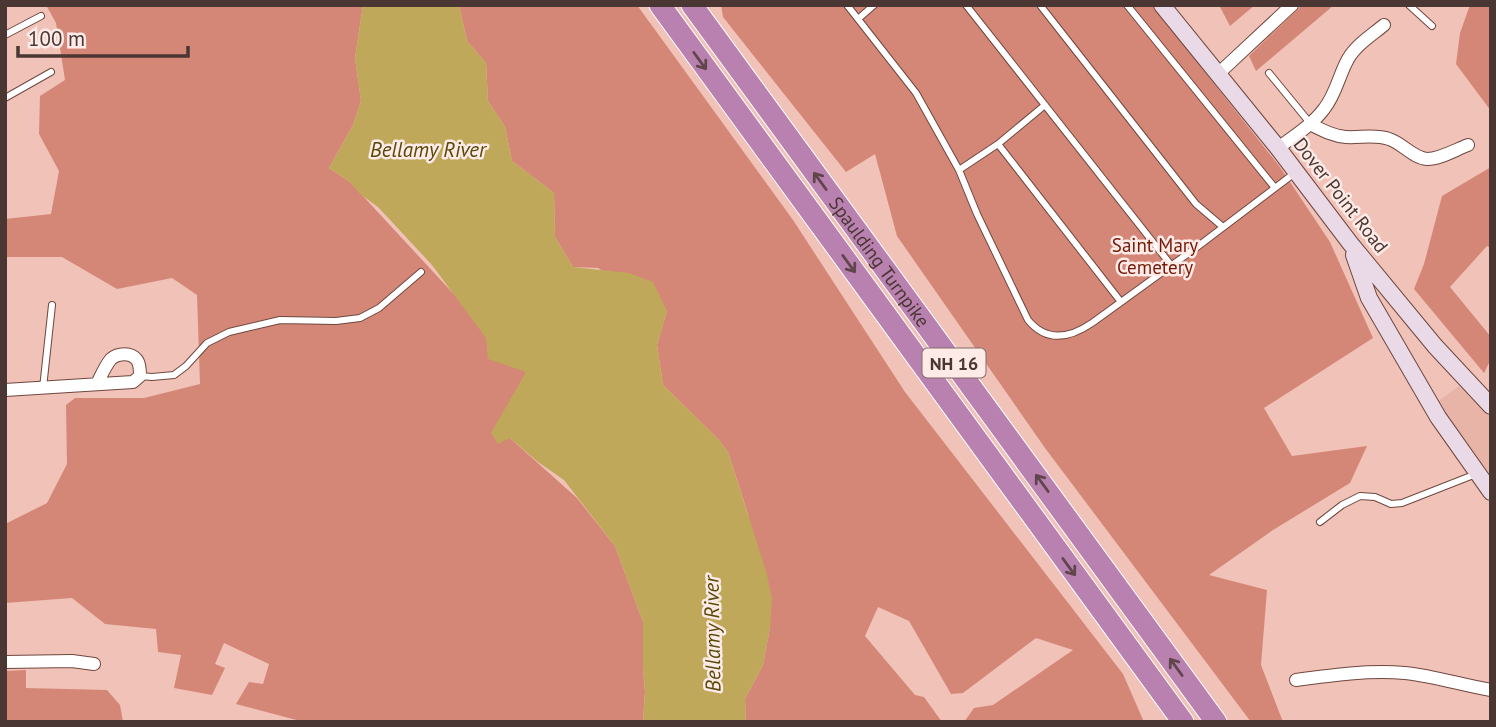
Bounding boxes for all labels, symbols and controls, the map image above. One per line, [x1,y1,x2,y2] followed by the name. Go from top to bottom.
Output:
[18,14,187,58] scale bar
[28,25,85,52] text: 100 m
[693,51,708,70] one-way arrow
[1288,133,1394,257] street label: Dover Point Road
[370,136,488,163] water label: Bellamy River
[813,172,827,191] one-way arrow
[824,192,935,332] street label: Spaulding Turnpike
[1112,233,1198,279] park label: Saint Mary Cemetery
[841,255,856,273] one-way arrow
[922,348,986,377] road number: NH 16
[1034,474,1049,493] one-way arrow
[1062,557,1077,576] one-way arrow
[697,574,727,692] water label: Bellamy River
[1169,658,1183,677] one-way arrow

